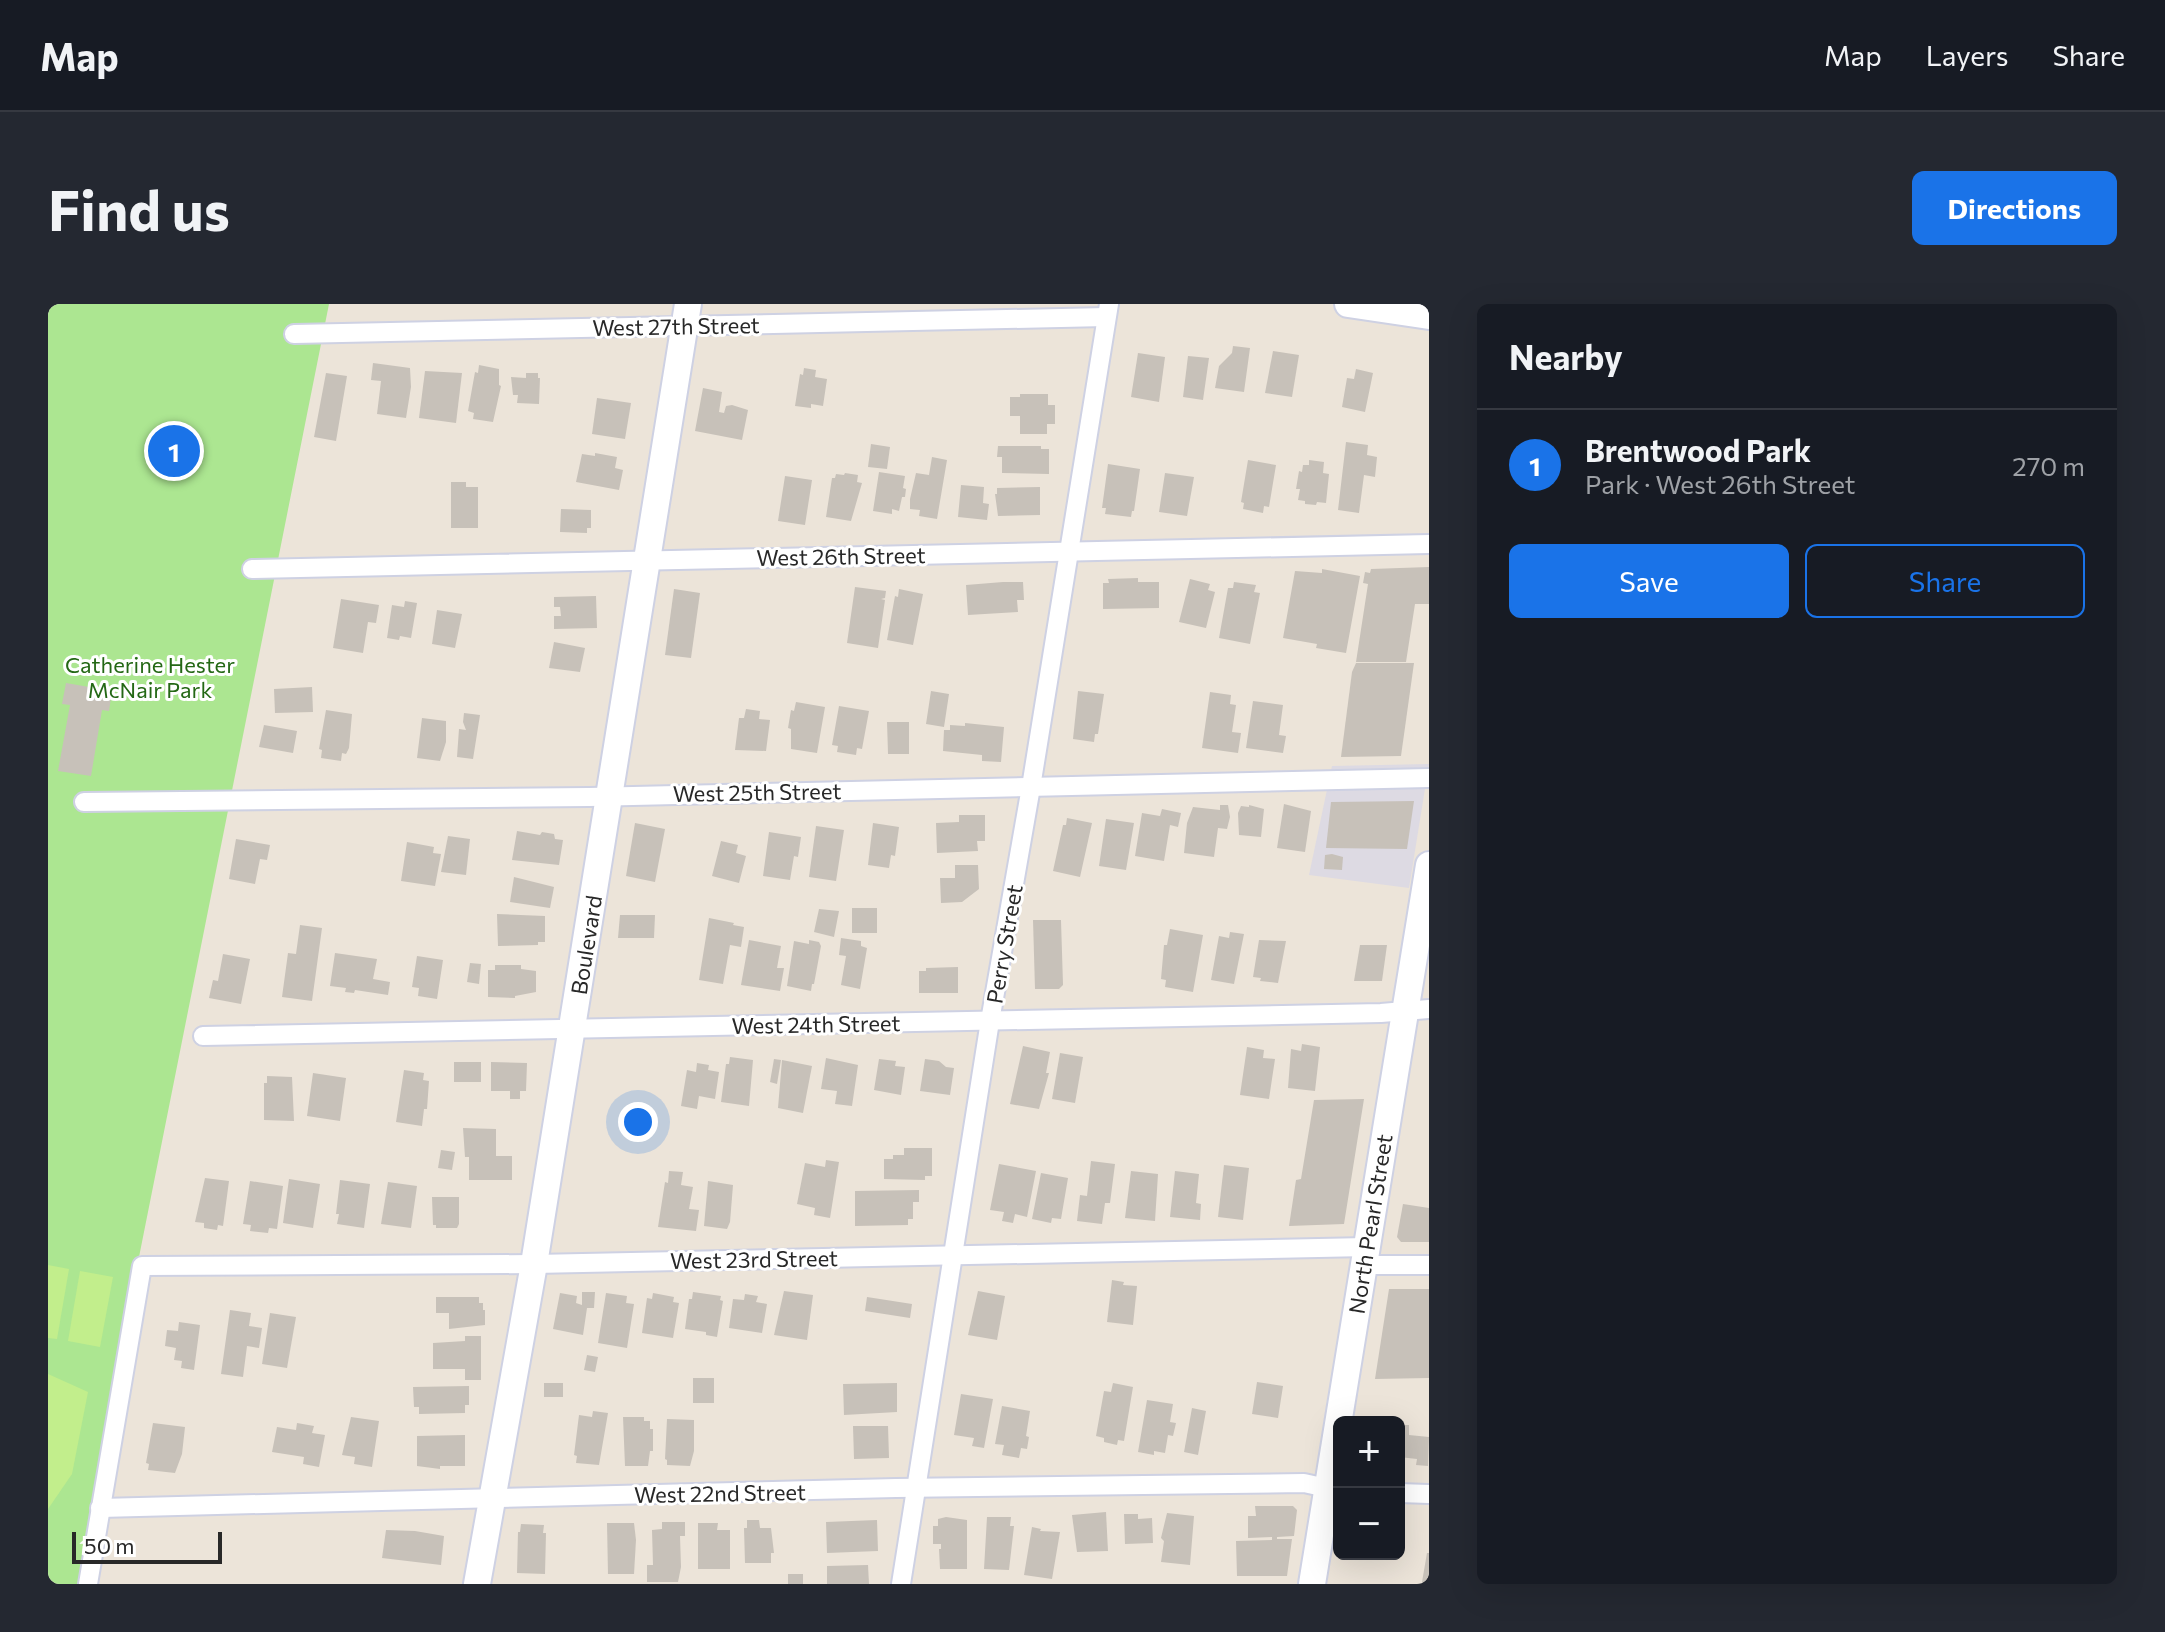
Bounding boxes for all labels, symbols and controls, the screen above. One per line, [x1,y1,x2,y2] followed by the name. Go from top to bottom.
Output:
[40,32,119,79] text: Map
[1824,38,1882,72] text: Map
[1926,38,2008,72] text: Layers
[2052,38,2125,72] text: Share
[1912,171,2117,245] button: Directions
[48,174,230,243] text: Find us
[592,311,760,341] street label: West 27th Street
[1509,335,1623,377] text: Nearby
[148,421,200,481] pin: 1
[1585,431,1811,468] text: Brentwood Park
[1529,450,1541,481] text: 1
[2012,450,2085,481] text: 270 m
[1585,468,1855,499] text: Park · West 26th Street
[756,541,926,571] street label: West 26th Street
[1509,544,1789,618] button: Save
[1805,544,2085,618] button: Share
[65,651,235,703] park label: Catherine Hester McNair Park
[673,777,841,807] street label: West 25th Street
[980,882,1028,1006] street label: Perry Street
[565,893,607,997] street label: Boulevard
[731,1009,901,1039] street label: West 24th Street
[618,1102,658,1142] your location
[1342,1132,1398,1316] street label: North Pearl Street
[670,1244,838,1274] street label: West 23rd Street
[1333,1416,1405,1560] map controls
[1333,1416,1405,1488] button: +
[634,1478,806,1508] street label: West 22nd Street
[1333,1488,1405,1560] button: −
[72,1528,222,1564] scale bar
[84,1532,134,1559] text: 50 m

